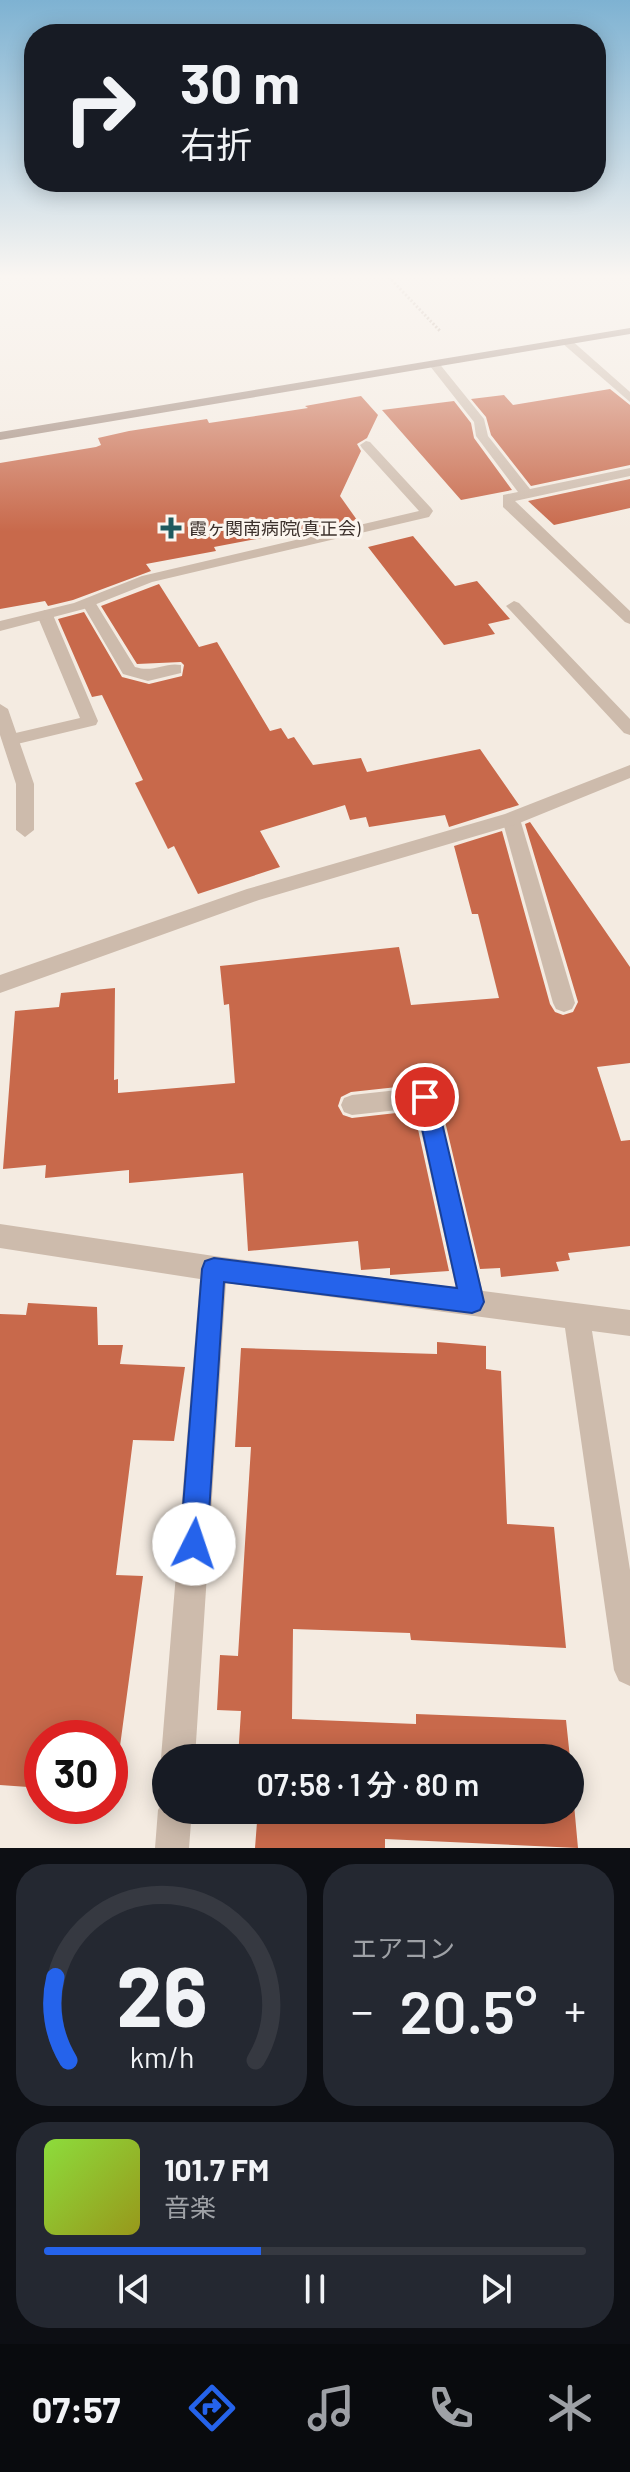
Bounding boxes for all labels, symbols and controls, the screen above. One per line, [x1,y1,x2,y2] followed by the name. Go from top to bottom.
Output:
[180,48,300,115] text: 30 m
[48,56,152,160] icon: right
[180,122,252,165] text: 右折
[160,517,182,539] marker: 霞ヶ関南病院(真正会)
[189,517,361,539] place label: 霞ヶ関南病院(真正会)
[391,1063,459,1131] pin
[403,1075,447,1119] icon: arrive
[152,1502,236,1586] position arrow
[24,1720,128,1824] speed limit sign: 30
[257,1766,479,1802] text: 07:58 · 1 分 · 80 m
[351,1932,455,1963] text: エアコン
[116,1944,207,2044] text: 26
[400,1974,538,2046] text: 20.5°
[351,1983,373,2036] text: −
[564,1983,586,2036] text: +
[129,2039,194,2074] text: km/h
[164,2151,269,2187] text: 101.7 FM
[164,2191,216,2222] text: 音楽
[112,2267,156,2311] icon: previous
[293,2267,337,2311] icon: pause
[474,2267,518,2311] icon: next
[184,2380,240,2436] icon: directions
[303,2380,359,2436] icon: music
[423,2380,479,2436] icon: phone
[542,2380,598,2436] icon: climate
[32,2387,120,2430] text: 07:57

